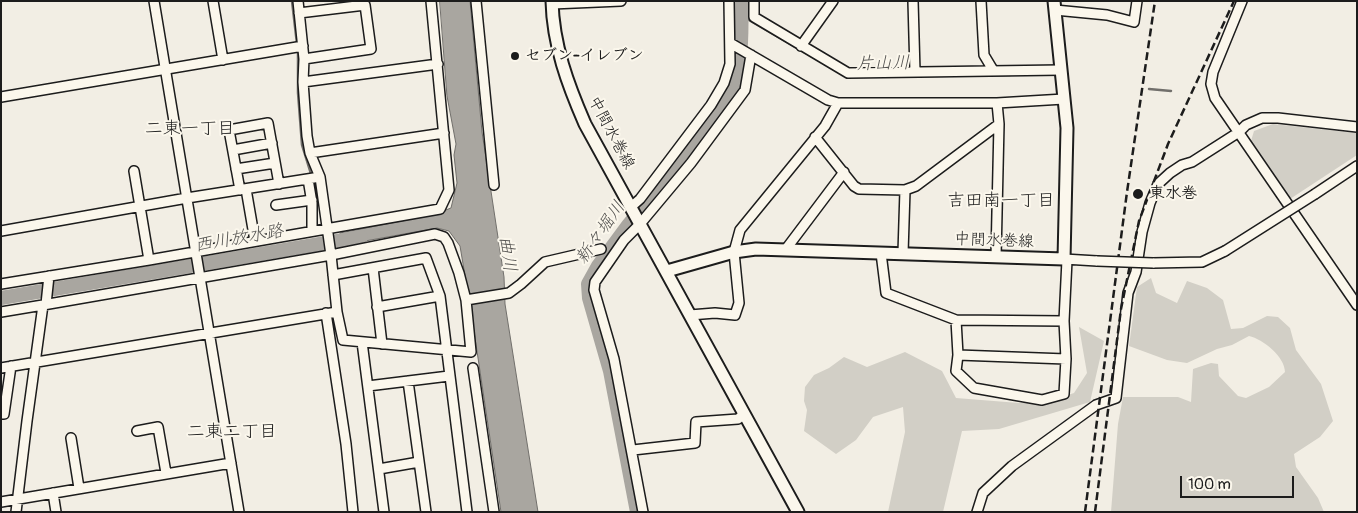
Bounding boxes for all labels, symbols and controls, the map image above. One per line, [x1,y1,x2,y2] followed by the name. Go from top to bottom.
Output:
[525,46,644,66] place label: セブン-イレブン
[509,50,521,62] marker: セブン-イレブン
[856,53,910,75] water label: 片山川
[584,93,638,173] street label: 中間水巻線
[145,118,235,140] district label: 二東一丁目
[1149,184,1197,204] place label: 東水巻
[1131,187,1145,201] marker: 東水巻
[947,190,1055,212] district label: 吉田南一丁目
[572,197,630,269] water label: 新々堀川
[193,221,285,257] water label: 西川放水路
[954,230,1034,252] street label: 中間水巻線
[494,235,520,273] water label: 曲川
[187,421,277,443] district label: 二東二丁目
[1183,466,1297,498] scale bar
[1188,475,1231,494] text: 100 m

